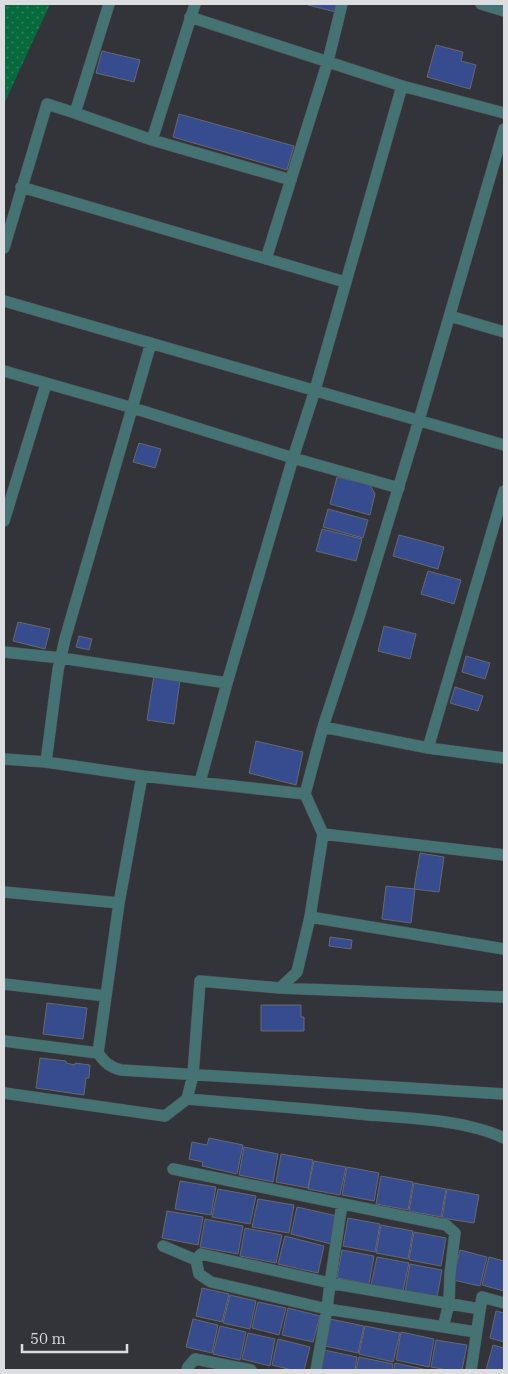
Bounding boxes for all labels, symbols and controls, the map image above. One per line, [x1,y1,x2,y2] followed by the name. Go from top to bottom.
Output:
[22,1322,128,1354] scale bar
[30,1329,66,1348] text: 50 m

